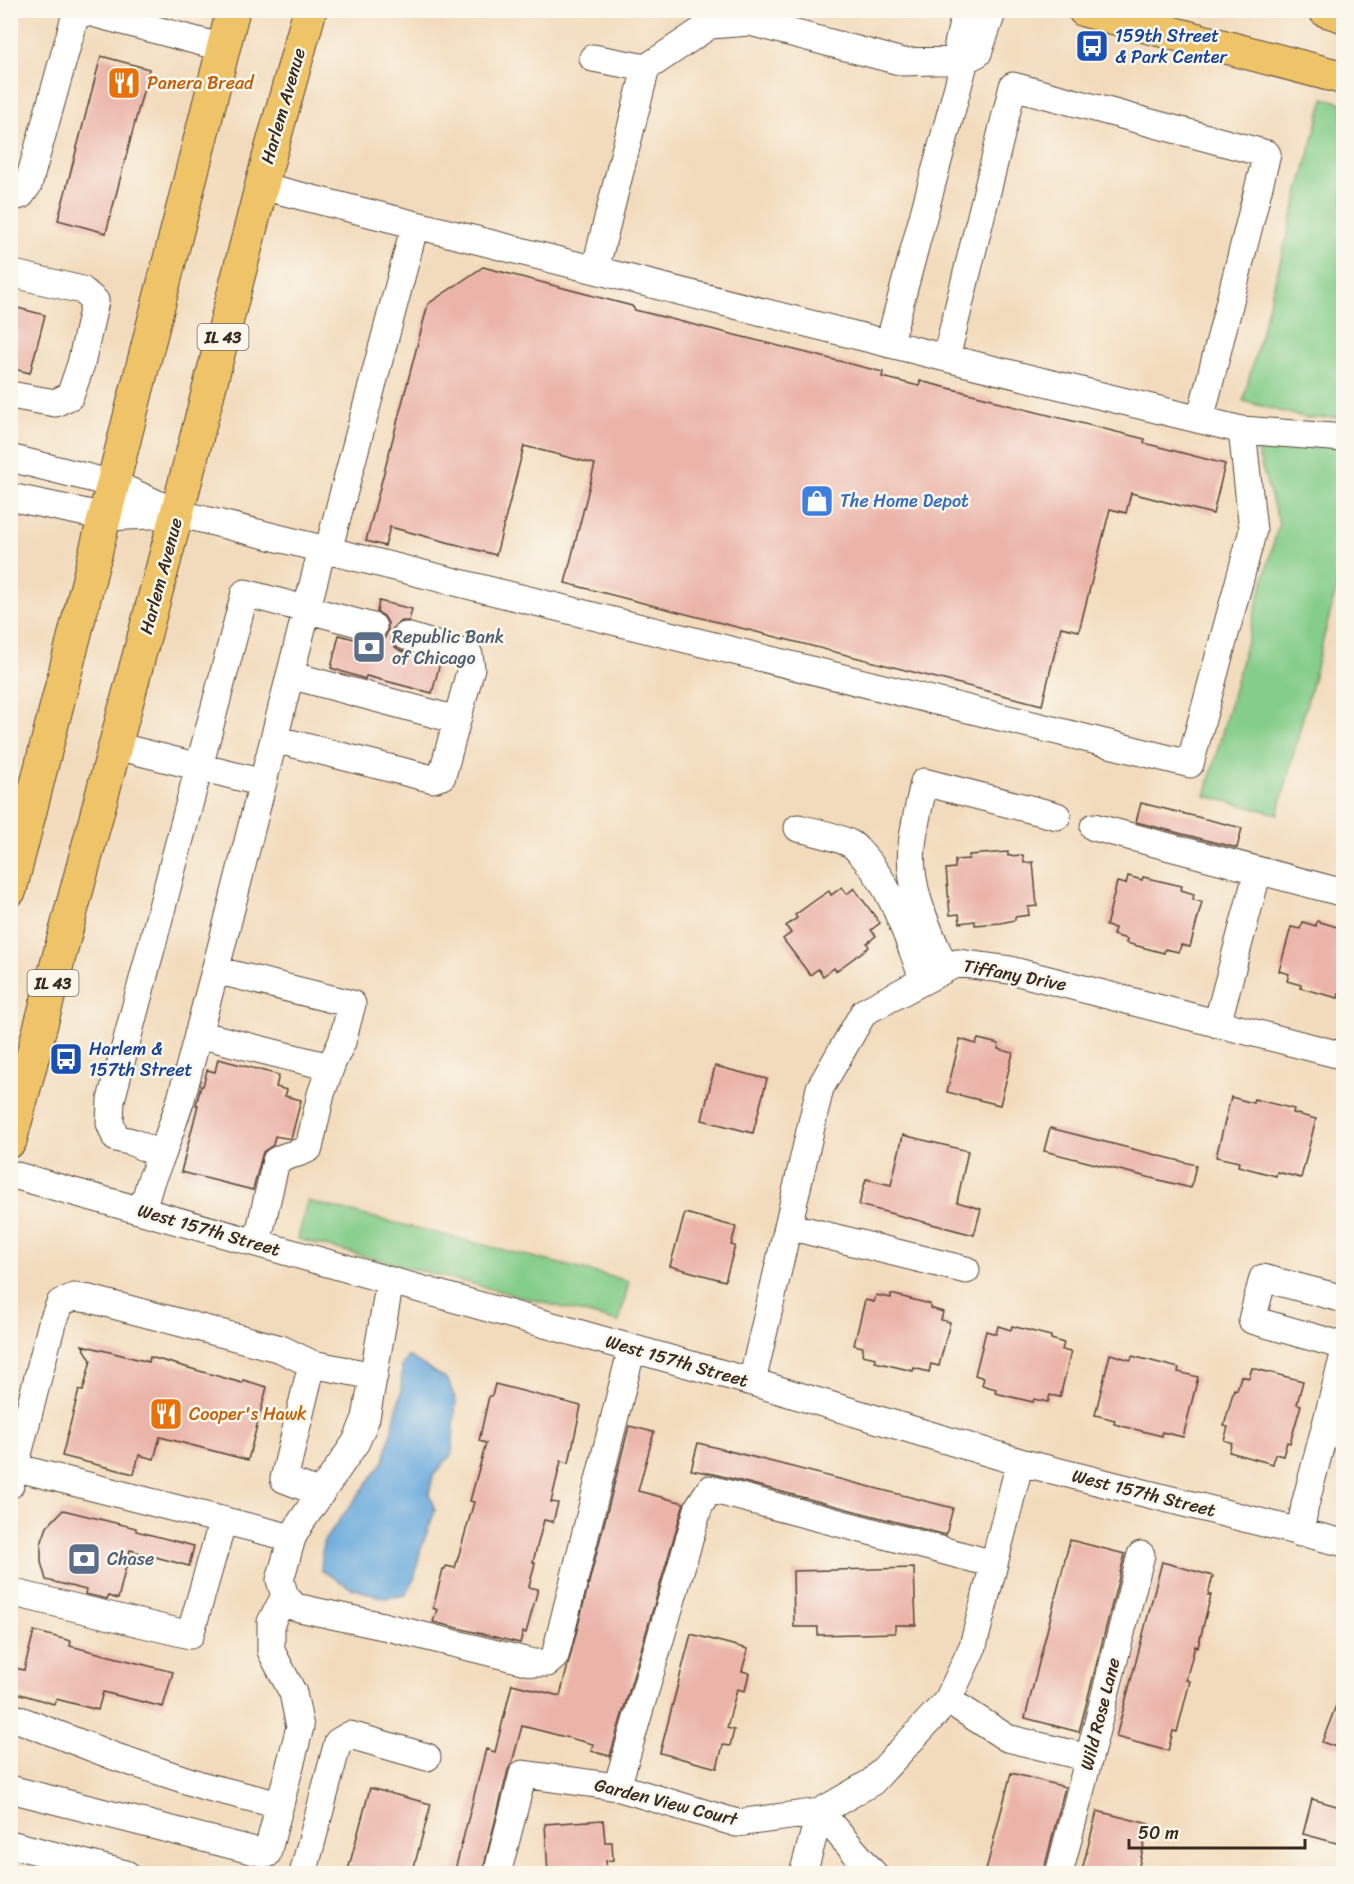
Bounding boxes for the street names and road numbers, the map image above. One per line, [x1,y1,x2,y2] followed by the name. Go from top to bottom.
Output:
[251,44,315,168] street label: Harlem Avenue
[198,324,248,350] road number: IL 43
[130,514,192,638] street label: Harlem Avenue
[961,949,1069,1001] street label: Tiffany Drive
[28,970,78,996] road number: IL 43
[134,1194,284,1266] street label: West 157th Street
[602,1325,752,1397] street label: West 157th Street
[1069,1460,1219,1526] street label: West 157th Street
[1071,1654,1129,1774] street label: Wild Rose Lane
[591,1769,742,1835] street label: Garden View Court

